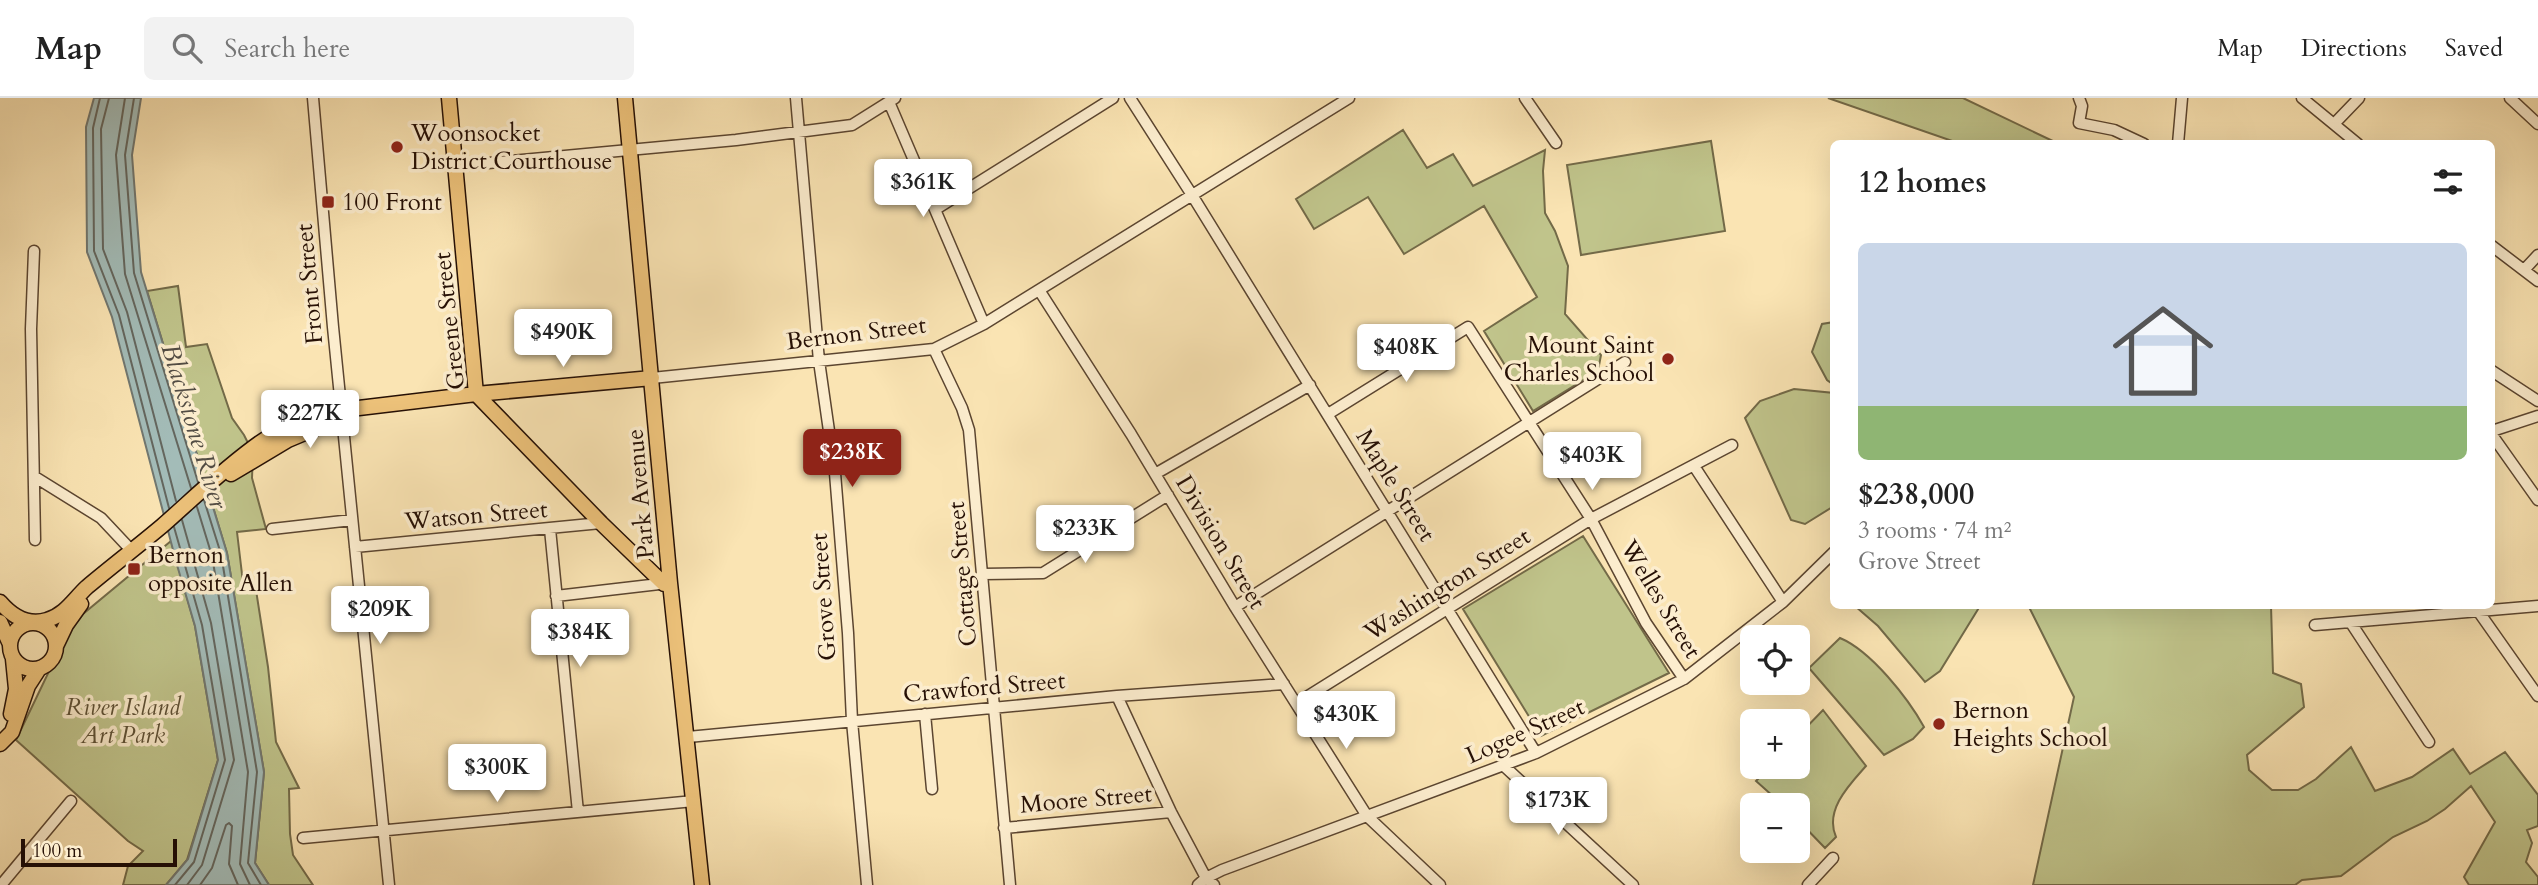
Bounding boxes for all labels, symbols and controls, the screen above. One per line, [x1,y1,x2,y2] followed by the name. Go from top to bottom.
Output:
[144,17,634,80] search box
[35,26,102,71] text: Map
[168,29,206,67] icon: search
[224,31,350,66] text: Search here
[2217,32,2263,65] text: Map
[2301,32,2407,65] text: Directions
[2445,32,2503,65] text: Saved
[410,117,612,178] place label: Woonsocket District Courthouse
[389,139,405,155] marker: Woonsocket District Courthouse
[874,159,972,219] pin: $361K
[1858,162,1987,203] text: 12 homes
[2429,163,2467,201] icon: filters
[890,166,956,197] text: $361K
[342,186,442,219] place label: 100 Front
[320,194,336,210] marker: 100 Front
[288,222,331,346] street label: Front Street
[426,250,473,391] street label: Greene Street
[2100,288,2226,414] icon: home
[784,309,928,358] street label: Bernon Street
[514,310,612,369] pin: $490K
[530,316,596,347] text: $490K
[1357,324,1455,384] pin: $408K
[1504,329,1654,390] place label: Mount Saint Charles School
[1373,331,1439,362] text: $408K
[153,339,237,515] water label: Blackstone River
[1660,351,1676,367] marker: Mount Saint Charles School
[261,390,359,450] pin: $227K
[277,397,343,428] text: $227K
[1348,423,1443,548] street label: Maple Street
[618,428,663,560] street label: Park Avenue
[803,430,901,489] pin: $238K
[1543,432,1641,492] pin: $403K
[819,436,885,467] text: $238K
[1559,439,1625,470] text: $403K
[1168,469,1274,616] street label: Division Street
[1858,474,1974,515] text: $238,000
[402,493,549,538] street label: Watson Street
[940,500,985,648] street label: Cottage Street
[1036,505,1134,565] pin: $233K
[1052,512,1118,543] text: $233K
[1858,515,2011,546] text: 3 rooms · 74 m²
[1357,520,1537,649] street label: Washington Street
[803,532,844,662] street label: Grove Street
[1612,533,1709,665] street label: Welles Street
[148,539,293,600] place label: Bernon opposite Allen
[1858,546,1981,577] text: Grove Street
[126,561,142,577] marker: Bernon opposite Allen
[331,587,429,646] pin: $209K
[347,593,413,624] text: $209K
[531,610,629,669] pin: $384K
[547,616,613,647] text: $384K
[1740,625,1810,863] map controls
[1740,625,1810,695] button: locate
[902,664,1067,711] street label: Crawford Street
[1461,690,1590,772] street label: Logee Street
[65,691,182,752] park label: River Island Art Park
[1297,692,1395,751] pin: $430K
[1953,694,2108,755] place label: Bernon Heights School
[1313,698,1379,729] text: $430K
[1740,709,1810,779] button: +
[1931,716,1947,732] marker: Bernon Heights School
[448,744,546,804] pin: $300K
[464,751,530,782] text: $300K
[1019,777,1154,822] street label: Moore Street
[1509,778,1607,837] pin: $173K
[1525,784,1591,815] text: $173K
[1740,793,1810,863] button: −
[21,836,177,868] scale bar
[32,838,82,864] text: 100 m

